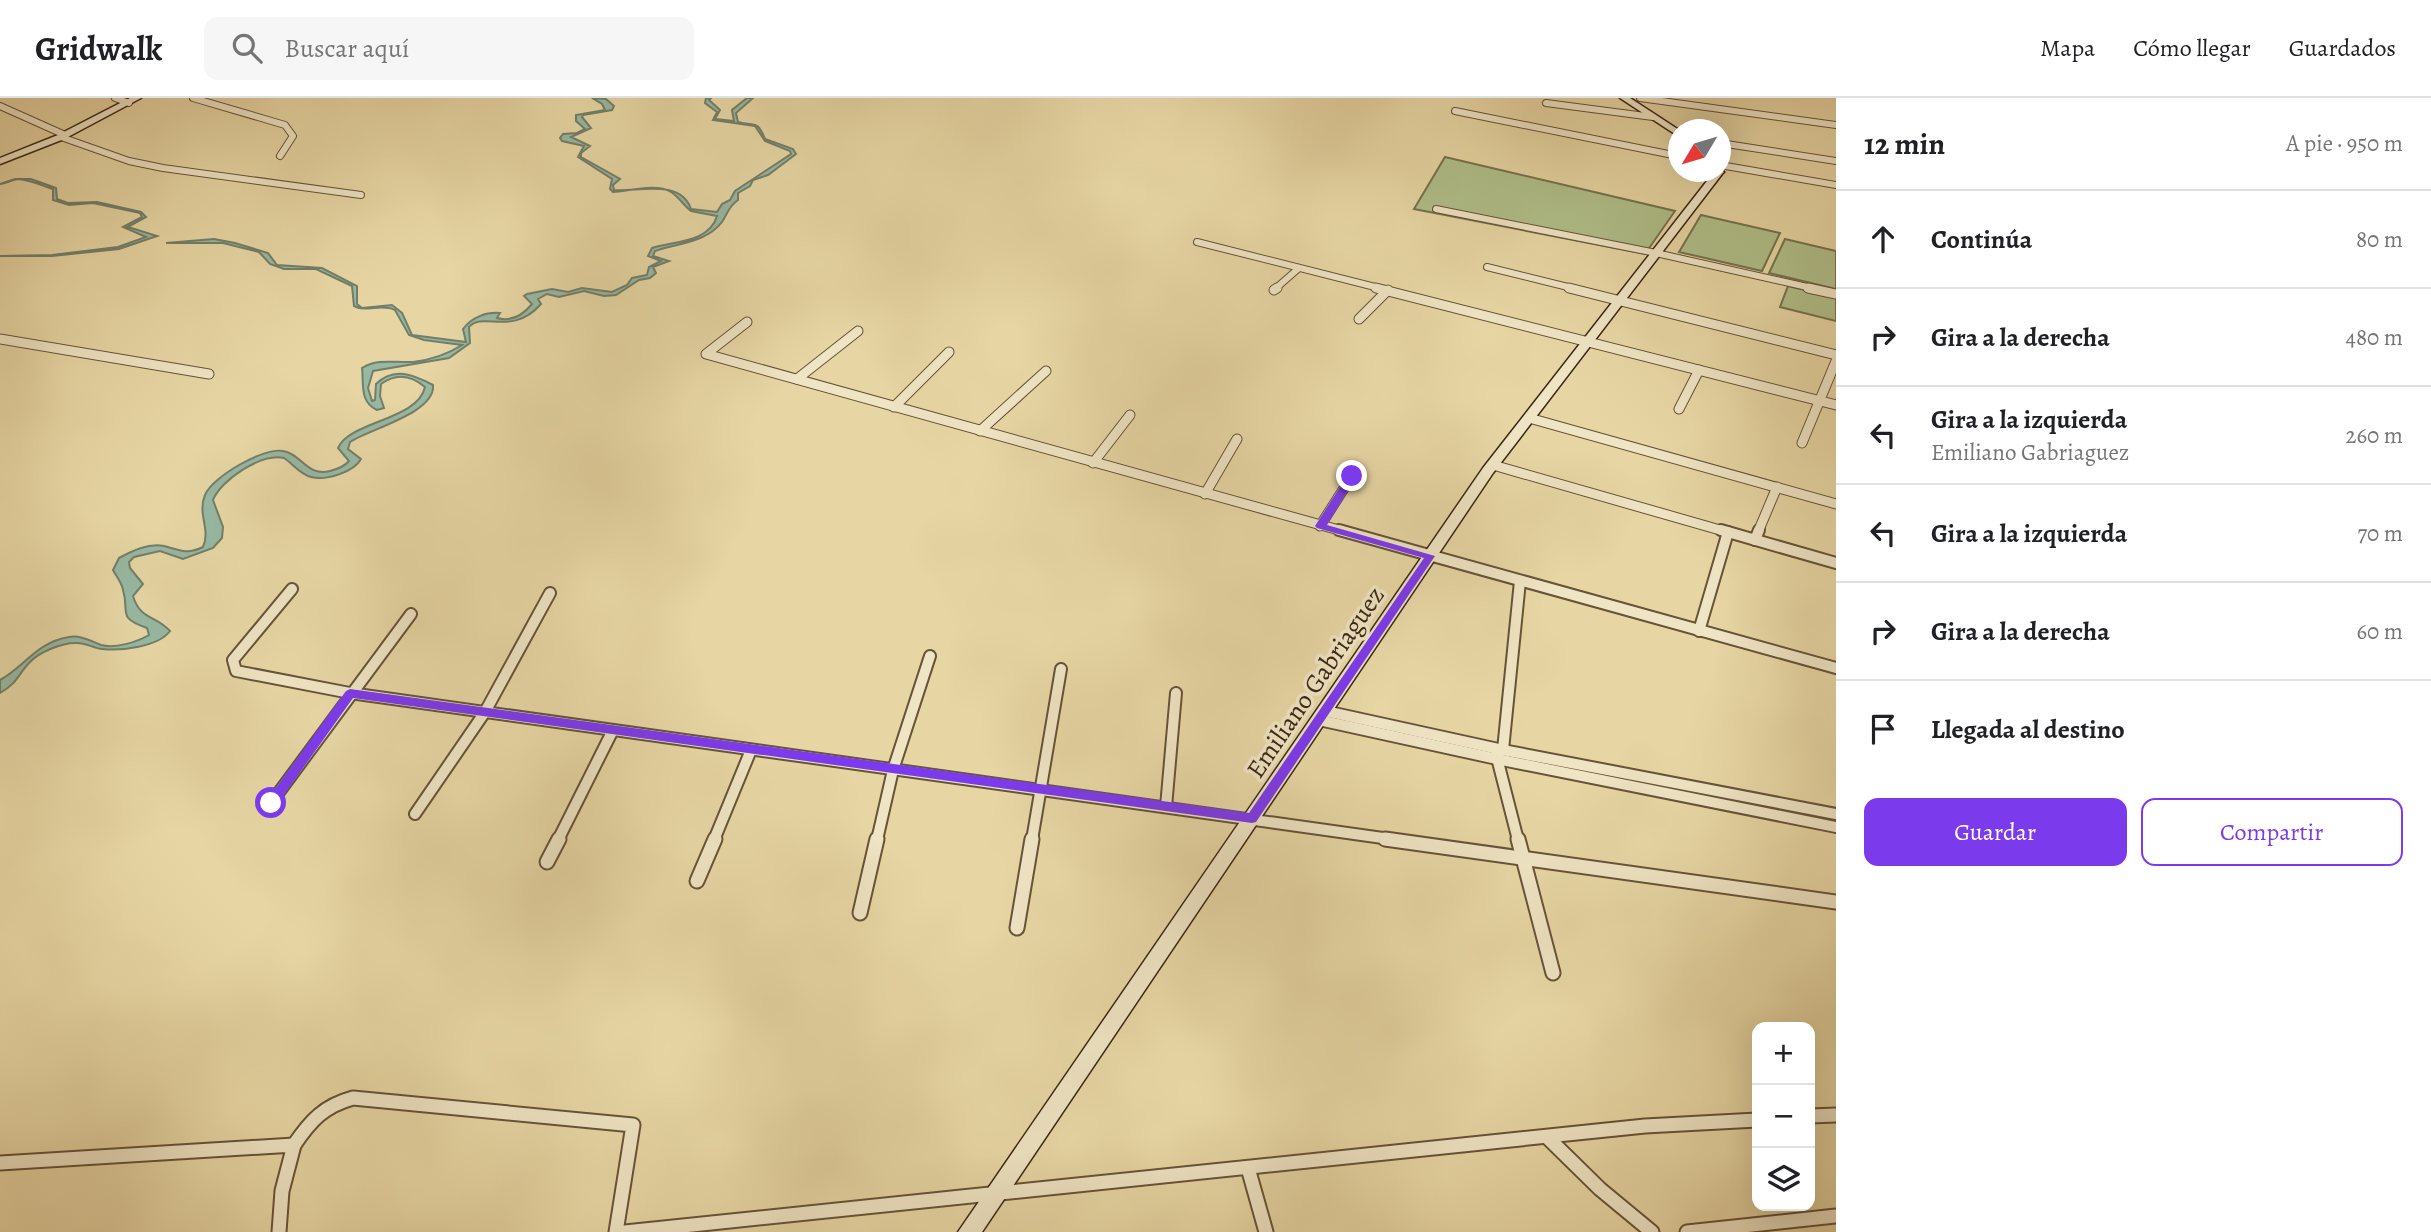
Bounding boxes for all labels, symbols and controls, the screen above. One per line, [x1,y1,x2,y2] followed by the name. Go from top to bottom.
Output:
[204,17,694,80] search box
[35,26,162,71] text: Gridwalk
[228,29,266,67] icon: search
[284,31,409,66] text: Buscar aquí
[2040,32,2095,64] text: Mapa
[2133,32,2251,64] text: Cómo llegar
[2289,32,2396,64] text: Guardados
[1668,119,1731,182] north arrow
[1864,124,1945,164] text: 12 min
[2286,128,2403,159] text: A pie · 950 m
[1864,220,1902,258] icon: ahead
[1931,222,2032,257] text: Continúa
[2356,224,2403,255] text: 80 m
[1864,318,1902,356] icon: right
[1931,320,2110,355] text: Gira a la derecha
[2345,322,2403,353] text: 480 m
[1931,402,2127,437] text: Gira a la izquierda
[1864,416,1902,454] icon: left
[2345,420,2403,451] text: 260 m
[1931,437,2129,468] text: Emiliano Gabriaguez
[1336,460,1367,491] route end
[1864,514,1902,552] icon: left
[1931,516,2127,551] text: Gira a la izquierda
[2357,518,2403,549] text: 70 m
[1238,580,1393,785] street label: Emiliano Gabriaguez
[1864,612,1902,650] icon: right
[1931,614,2110,649] text: Gira a la derecha
[2356,616,2403,647] text: 60 m
[1864,710,1902,748] icon: arrive
[1931,712,2125,747] text: Llegada al destino
[255,787,286,818] route start
[1864,798,2127,866] button: Guardar
[2141,798,2403,866] button: Compartir
[1752,1022,1815,1211] map controls
[1752,1022,1815,1085] button: +
[1752,1085,1815,1148] button: −
[1752,1148,1815,1211] button: layers

